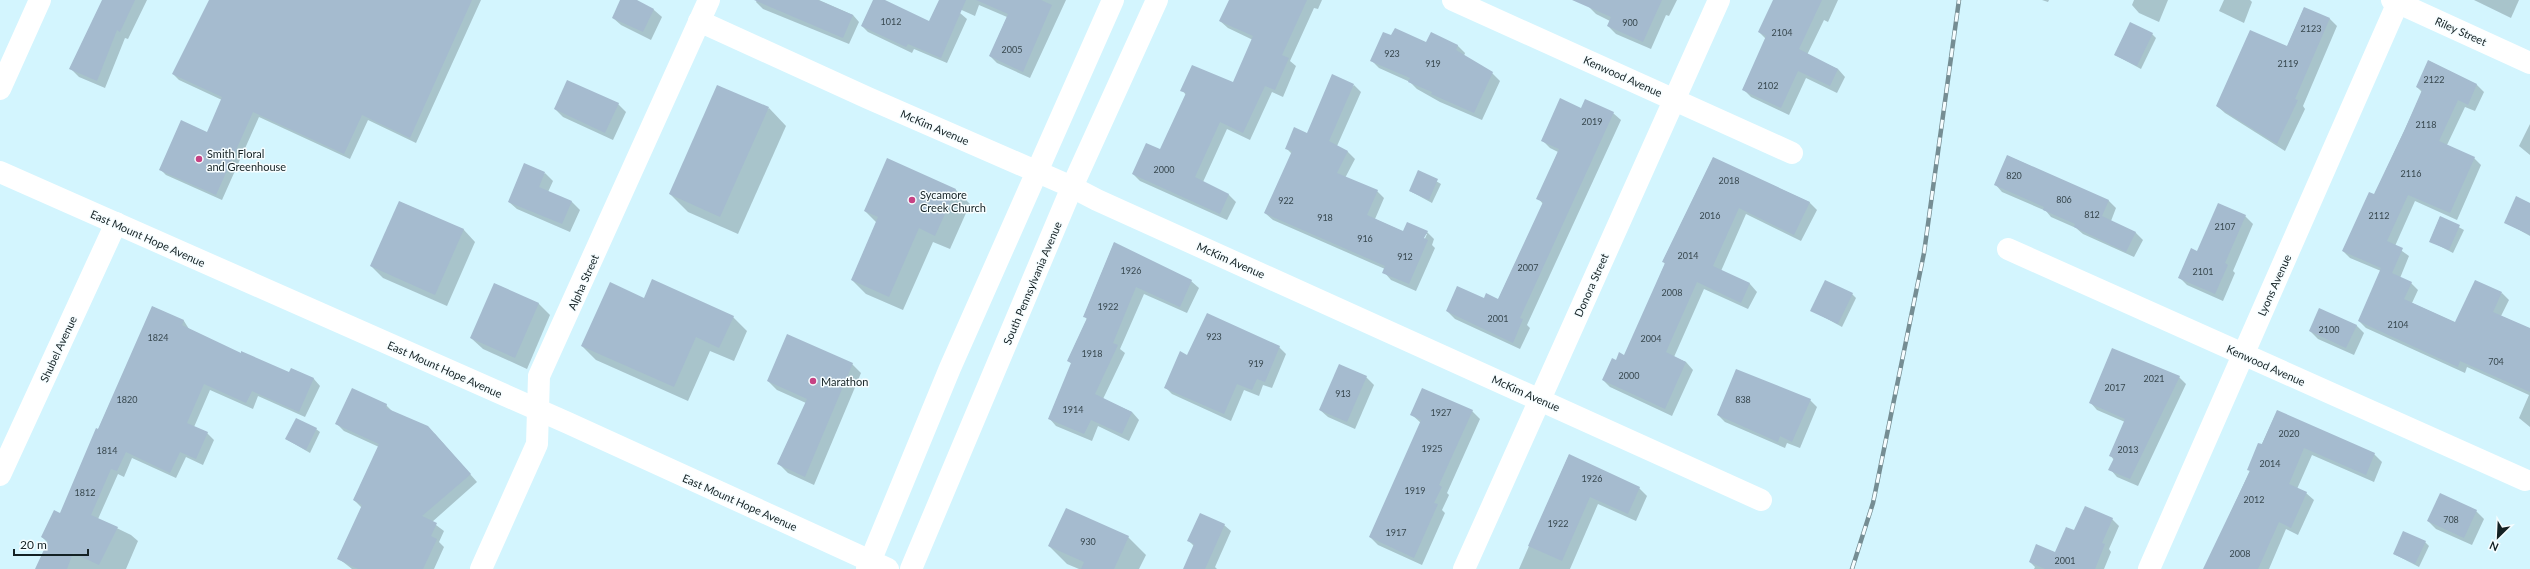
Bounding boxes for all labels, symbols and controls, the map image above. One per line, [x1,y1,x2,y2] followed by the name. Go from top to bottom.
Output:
[2433,14,2489,48] street label: Riley Street
[881,16,901,27] house number: 1012
[1622,17,1638,28] house number: 900
[2301,23,2321,34] house number: 2123
[1772,27,1792,38] house number: 2104
[1002,44,1022,55] house number: 2005
[1384,48,1400,59] house number: 923
[1582,53,1665,99] street label: Kenwood Avenue
[1425,58,1441,69] house number: 919
[2278,58,2298,69] house number: 2119
[2424,74,2444,85] house number: 2122
[1758,80,1778,91] house number: 2102
[899,107,971,147] street label: McKim Avenue
[1582,116,1602,127] house number: 2019
[2416,119,2436,130] house number: 2118
[207,147,286,173] place label: Smith Floral and Greenhouse
[194,154,204,164] marker: Smith Floral and Greenhouse
[1154,164,1174,175] house number: 2000
[2401,168,2421,179] house number: 2116
[2006,170,2022,181] house number: 820
[1719,175,1739,186] house number: 2018
[920,188,986,214] place label: Sycamore Creek Church
[2056,194,2072,205] house number: 806
[907,195,917,205] marker: Sycamore Creek Church
[1278,195,1294,206] house number: 922
[89,207,207,269] street label: East Mount Hope Avenue
[2084,209,2100,220] house number: 812
[1700,210,1720,221] house number: 2016
[2369,210,2389,221] house number: 2112
[1317,212,1333,223] house number: 918
[1000,219,1064,347] street label: South Pennsylvania Avenue
[2215,221,2235,232] house number: 2107
[1357,233,1373,244] house number: 916
[1195,239,1267,281] street label: McKim Avenue
[1678,250,1698,261] house number: 2014
[1397,251,1413,262] house number: 912
[1571,251,1611,319] street label: Donora Street
[565,252,601,312] street label: Alpha Street
[2255,252,2293,318] street label: Lyons Avenue
[1518,262,1538,273] house number: 2007
[1121,265,1141,276] house number: 1926
[2193,266,2213,277] house number: 2101
[1662,287,1682,298] house number: 2008
[1098,301,1118,312] house number: 1922
[1488,313,1508,324] house number: 2001
[37,314,79,384] street label: Shubel Avenue
[2388,319,2408,330] house number: 2104
[2319,324,2339,335] house number: 2100
[1206,331,1222,342] house number: 923
[148,332,168,343] house number: 1824
[1641,333,1661,344] house number: 2004
[386,338,504,400] street label: East Mount Hope Avenue
[2225,342,2308,388] street label: Kenwood Avenue
[1082,348,1102,359] house number: 1918
[2488,356,2504,367] house number: 704
[1248,358,1264,369] house number: 919
[1619,370,1639,381] house number: 2000
[1490,372,1562,414] street label: McKim Avenue
[2144,373,2164,384] house number: 2021
[821,375,868,388] place label: Marathon
[808,376,818,386] marker: Marathon
[2105,382,2125,393] house number: 2017
[1335,388,1351,399] house number: 913
[117,394,137,405] house number: 1820
[1735,394,1751,405] house number: 838
[1063,404,1083,415] house number: 1914
[1431,407,1451,418] house number: 1927
[2279,428,2299,439] house number: 2020
[1422,443,1442,454] house number: 1925
[2118,444,2138,455] house number: 2013
[97,445,117,456] house number: 1814
[2260,458,2280,469] house number: 2014
[681,471,799,533] street label: East Mount Hope Avenue
[1582,473,1602,484] house number: 1926
[1405,485,1425,496] house number: 1919
[75,487,95,498] house number: 1812
[2244,494,2264,505] house number: 2012
[2443,514,2459,525] house number: 708
[2478,517,2518,557] north arrow
[1548,518,1568,529] house number: 1922
[1386,527,1406,538] house number: 1917
[14,531,88,557] scale bar
[1080,536,1096,547] house number: 930
[20,537,47,552] text: 20 m
[2487,539,2500,554] text: N
[2230,548,2250,559] house number: 2008
[2055,555,2075,566] house number: 2001

